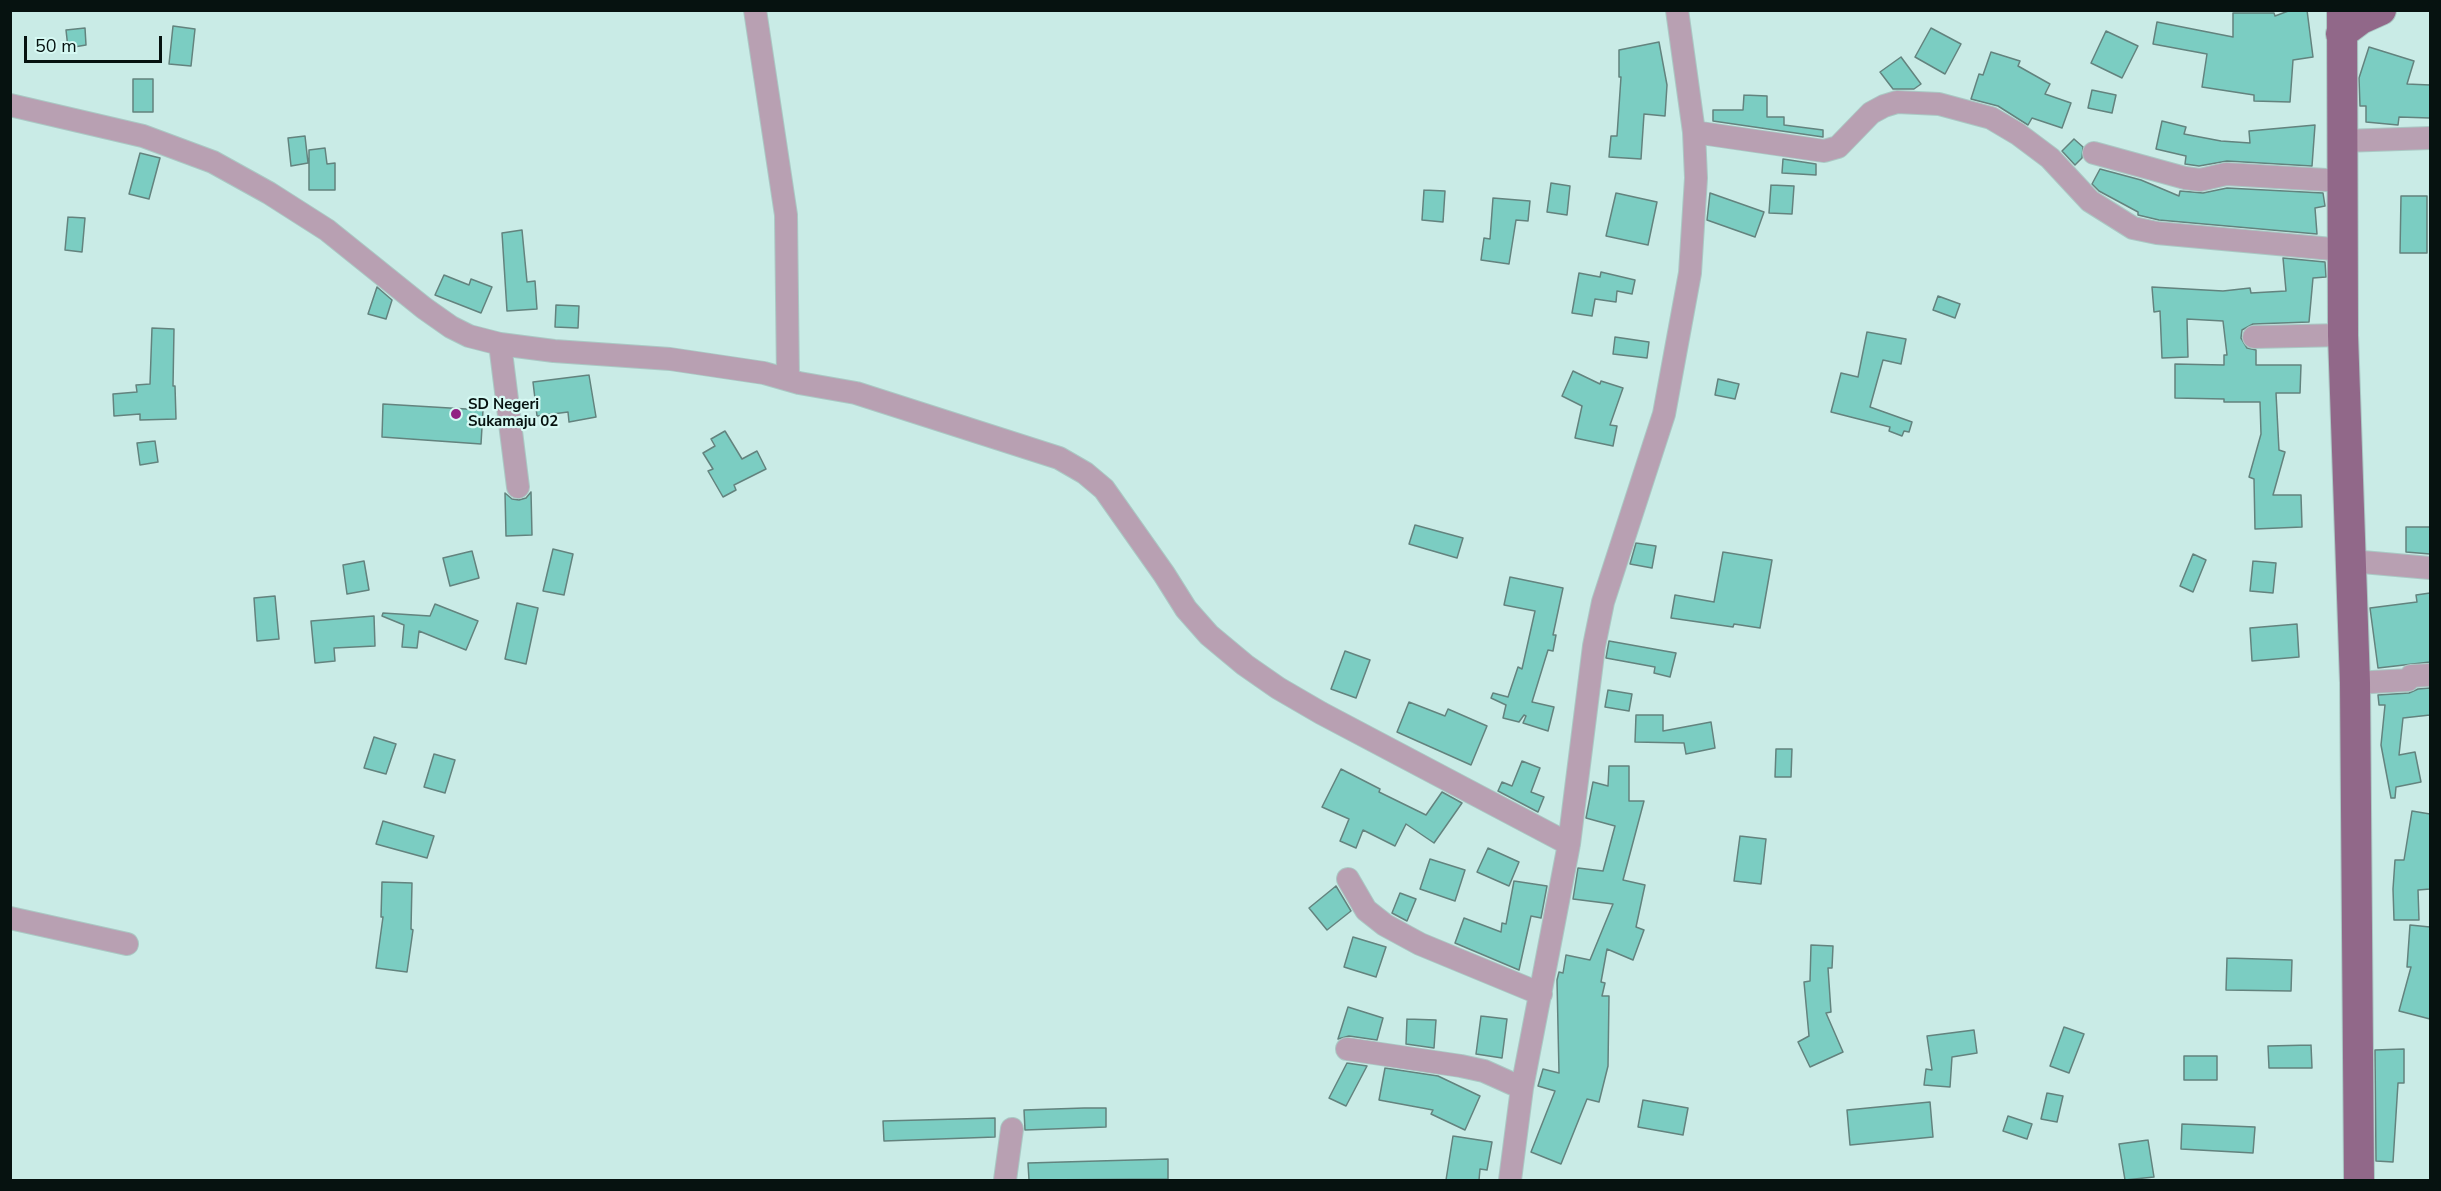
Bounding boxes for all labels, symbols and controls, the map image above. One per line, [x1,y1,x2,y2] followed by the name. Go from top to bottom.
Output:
[27,24,165,62] scale bar
[35,34,77,58] text: 50 m
[468,396,558,431] place label: SD Negeri Sukamaju 02
[449,407,463,421] marker: SD Negeri Sukamaju 02

